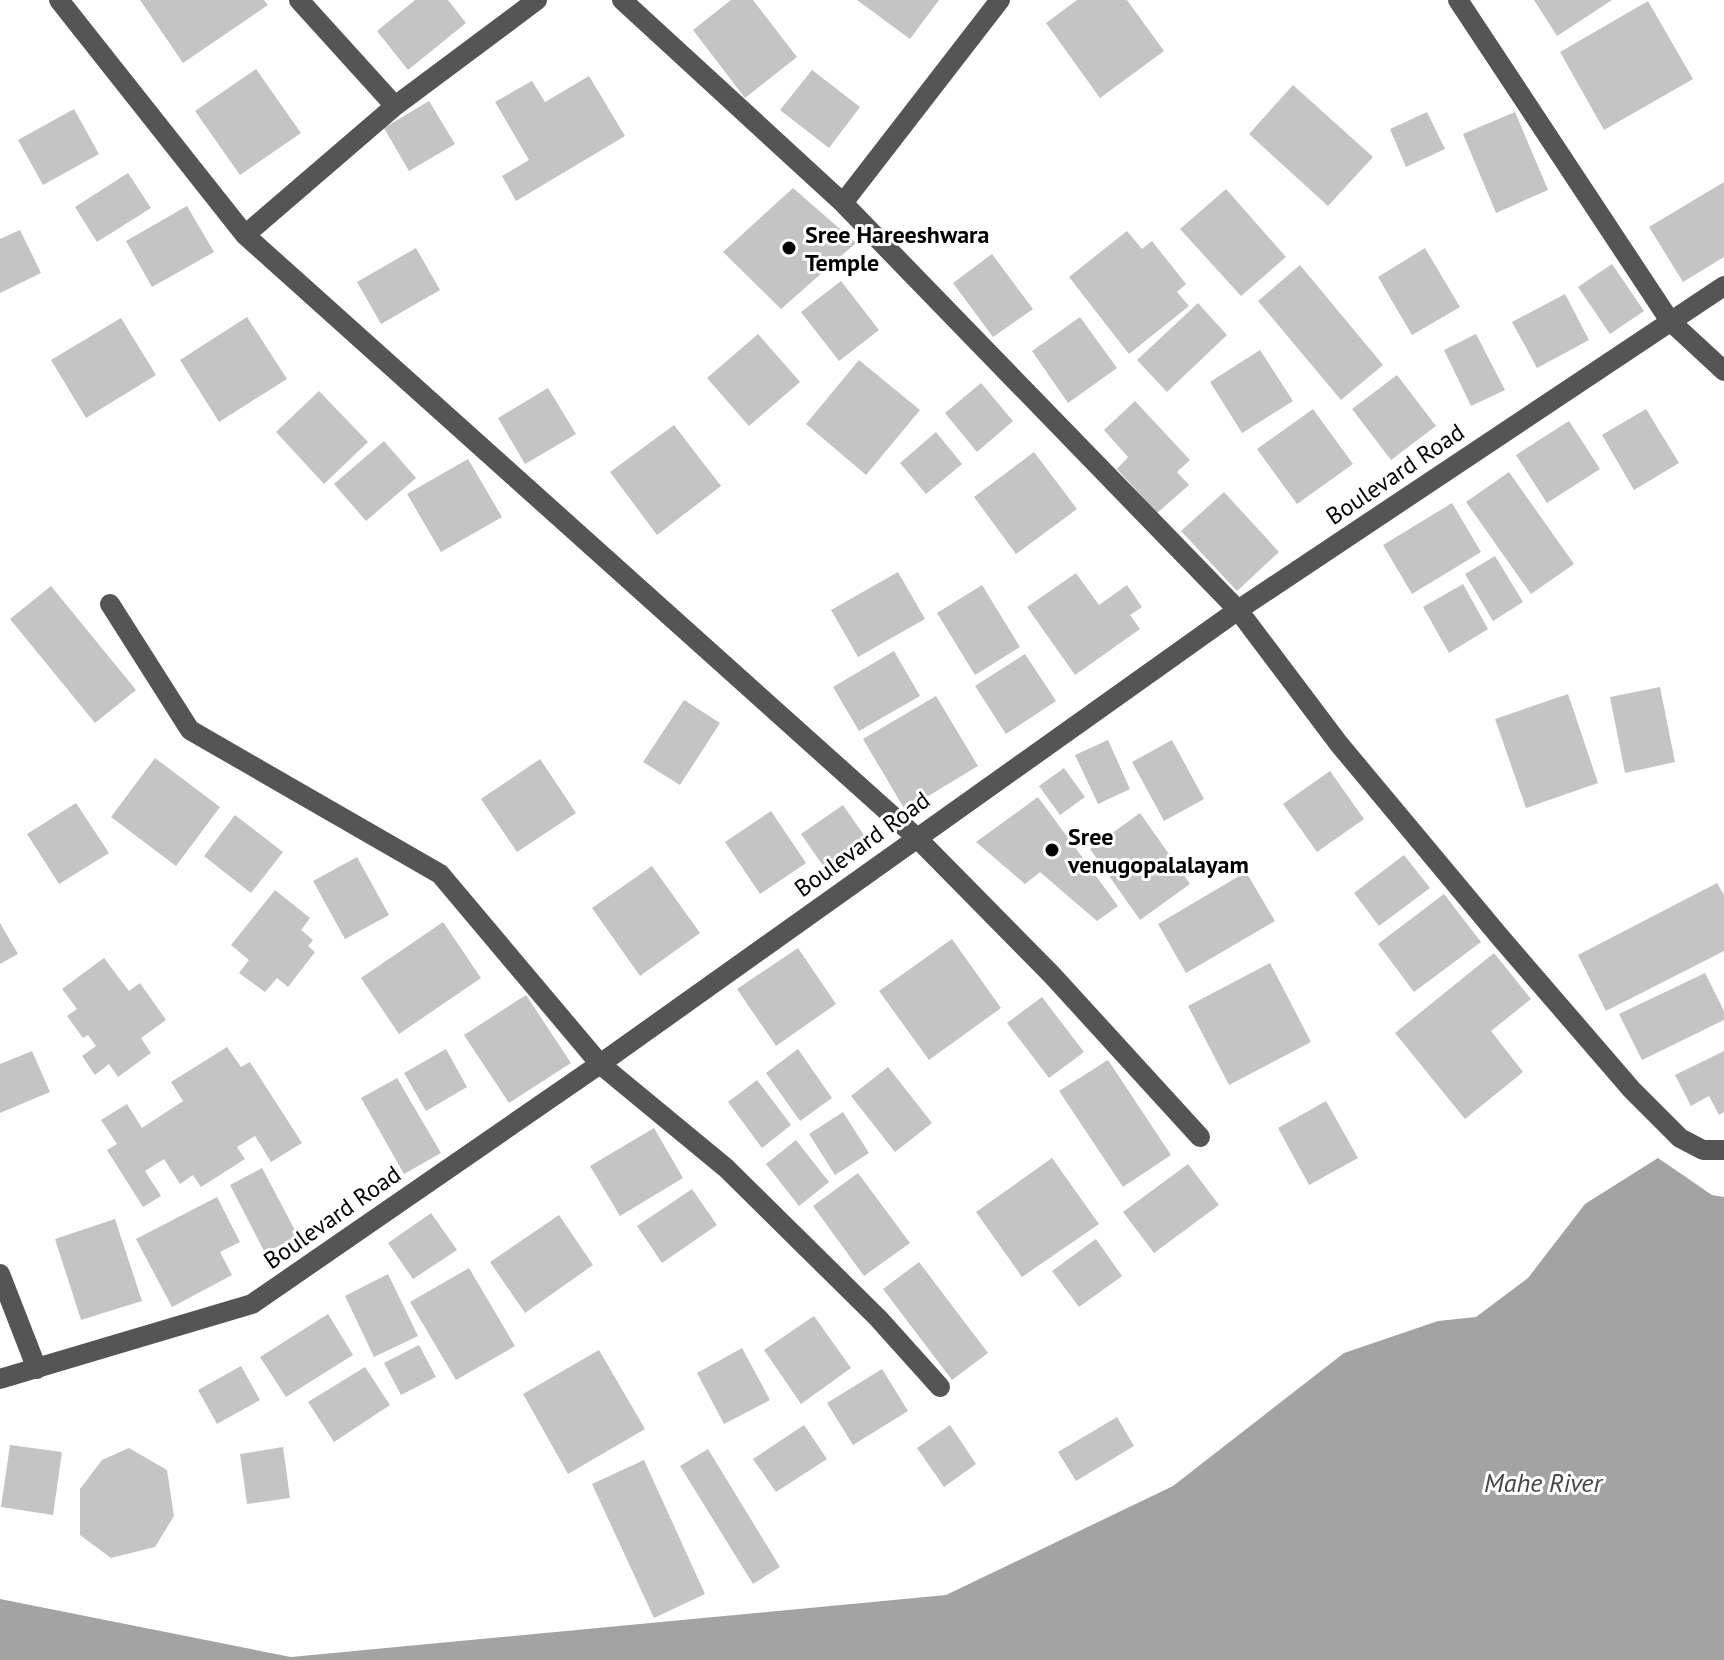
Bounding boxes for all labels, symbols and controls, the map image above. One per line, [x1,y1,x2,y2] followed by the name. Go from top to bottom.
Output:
[805,219,989,278] place label: Sree Hareeshwara Temple
[780,239,798,257] marker: Sree Hareeshwara Temple
[1320,416,1470,532] street label: Boulevard Road
[788,784,936,904] street label: Boulevard Road
[1067,821,1249,880] place label: Sree venugopalalayam
[1043,841,1061,859] marker: Sree venugopalalayam
[257,1158,407,1276] street label: Boulevard Road
[1484,1466,1603,1499] water label: Mahe River

